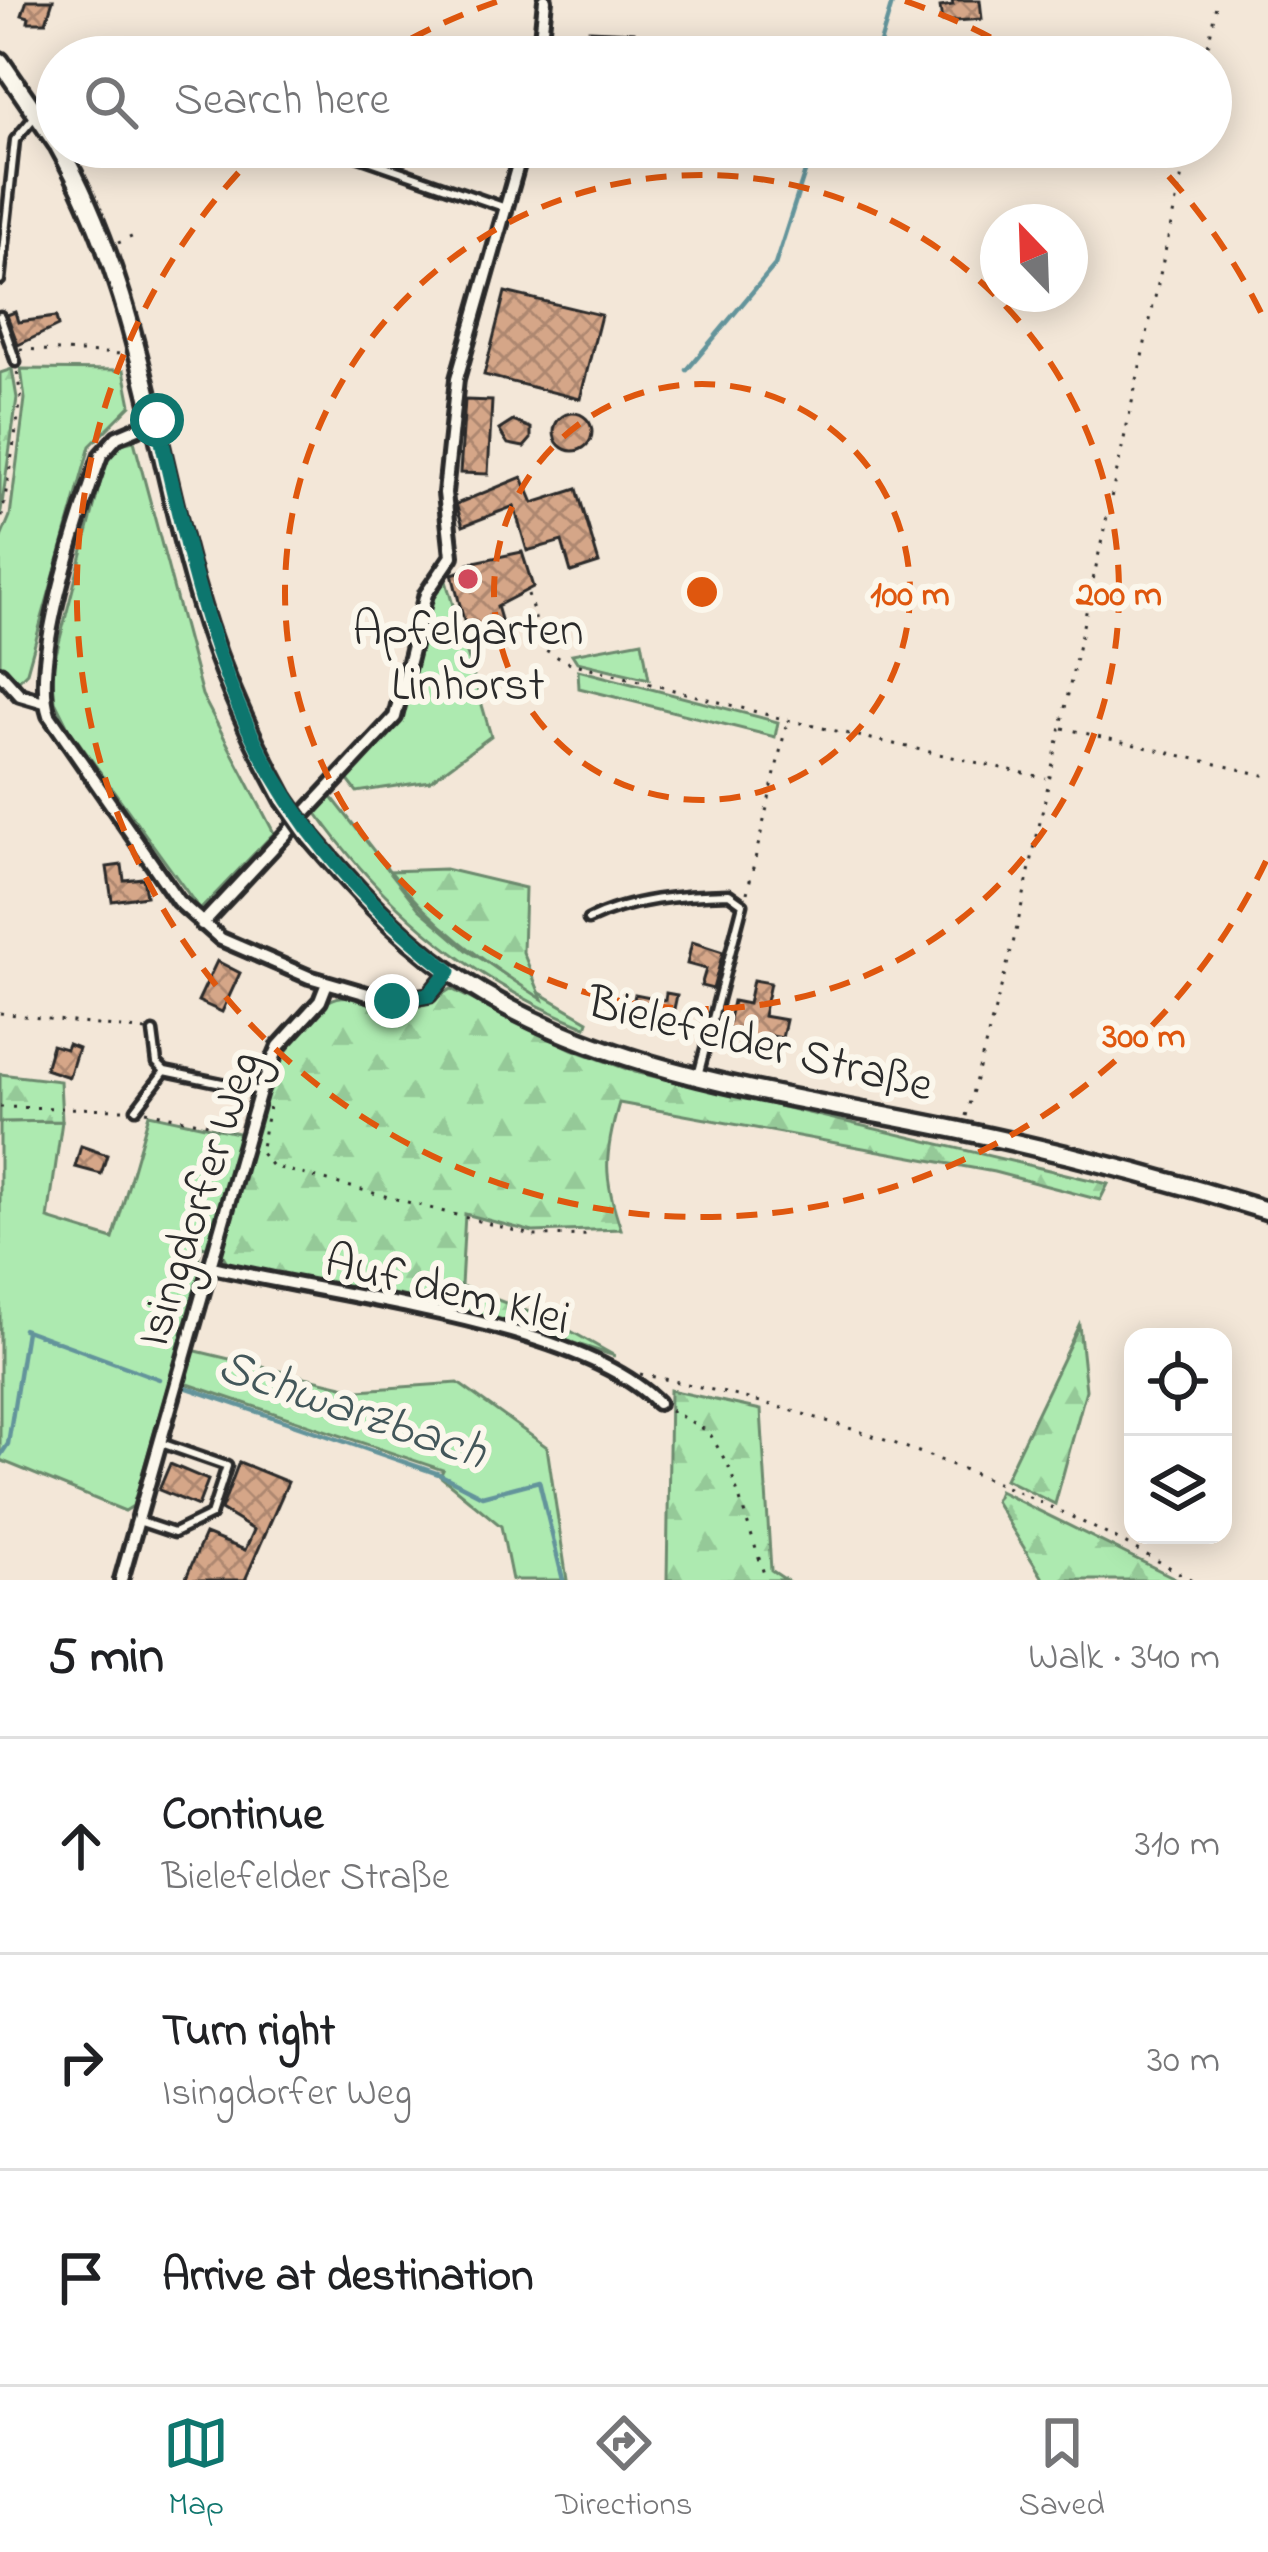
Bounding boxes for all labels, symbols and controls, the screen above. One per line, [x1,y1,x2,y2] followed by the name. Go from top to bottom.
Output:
[36,36,1232,168] search box
[78,69,144,135] icon: search
[174,69,390,135] text: Search here
[980,204,1088,312] north arrow
[130,393,184,447] route start
[455,566,481,592] marker: Apfelgarten Linhorst
[870,570,950,623] text: 100 m
[1075,570,1162,623] text: 200 m
[681,571,723,613] centre of rings
[352,597,584,722] place label: Apfelgarten Linhorst
[579,969,940,1123] street label: Bielefelder Straße
[365,974,419,1028] route end
[1102,1012,1186,1065] text: 300 m
[120,1043,282,1357] street label: Isingdorfer Weg
[317,1228,577,1356] street label: Auf dem Klei
[1124,1328,1232,1544] map controls
[1124,1328,1232,1436] button: locate
[207,1330,497,1493] water label: Schwarzbach
[1124,1436,1232,1544] button: layers
[48,1621,164,1696] text: 5 min
[1028,1630,1220,1687] text: Walk · 340 m
[162,1784,323,1850] text: Continue
[48,1813,114,1879] icon: ahead
[1135,1817,1220,1874] text: 310 m
[162,1850,449,1907] text: Bielefelder Straße
[162,2000,335,2066] text: Turn right
[48,2029,114,2095] icon: right
[1147,2033,1220,2090] text: 30 m
[162,2066,412,2123] text: Isingdorfer Weg
[48,2245,114,2311] icon: arrive
[162,2245,533,2311] text: Arrive at destination
[163,2410,229,2530] tab: Map
[555,2410,692,2530] tab: Directions
[1019,2410,1105,2530] tab: Saved

